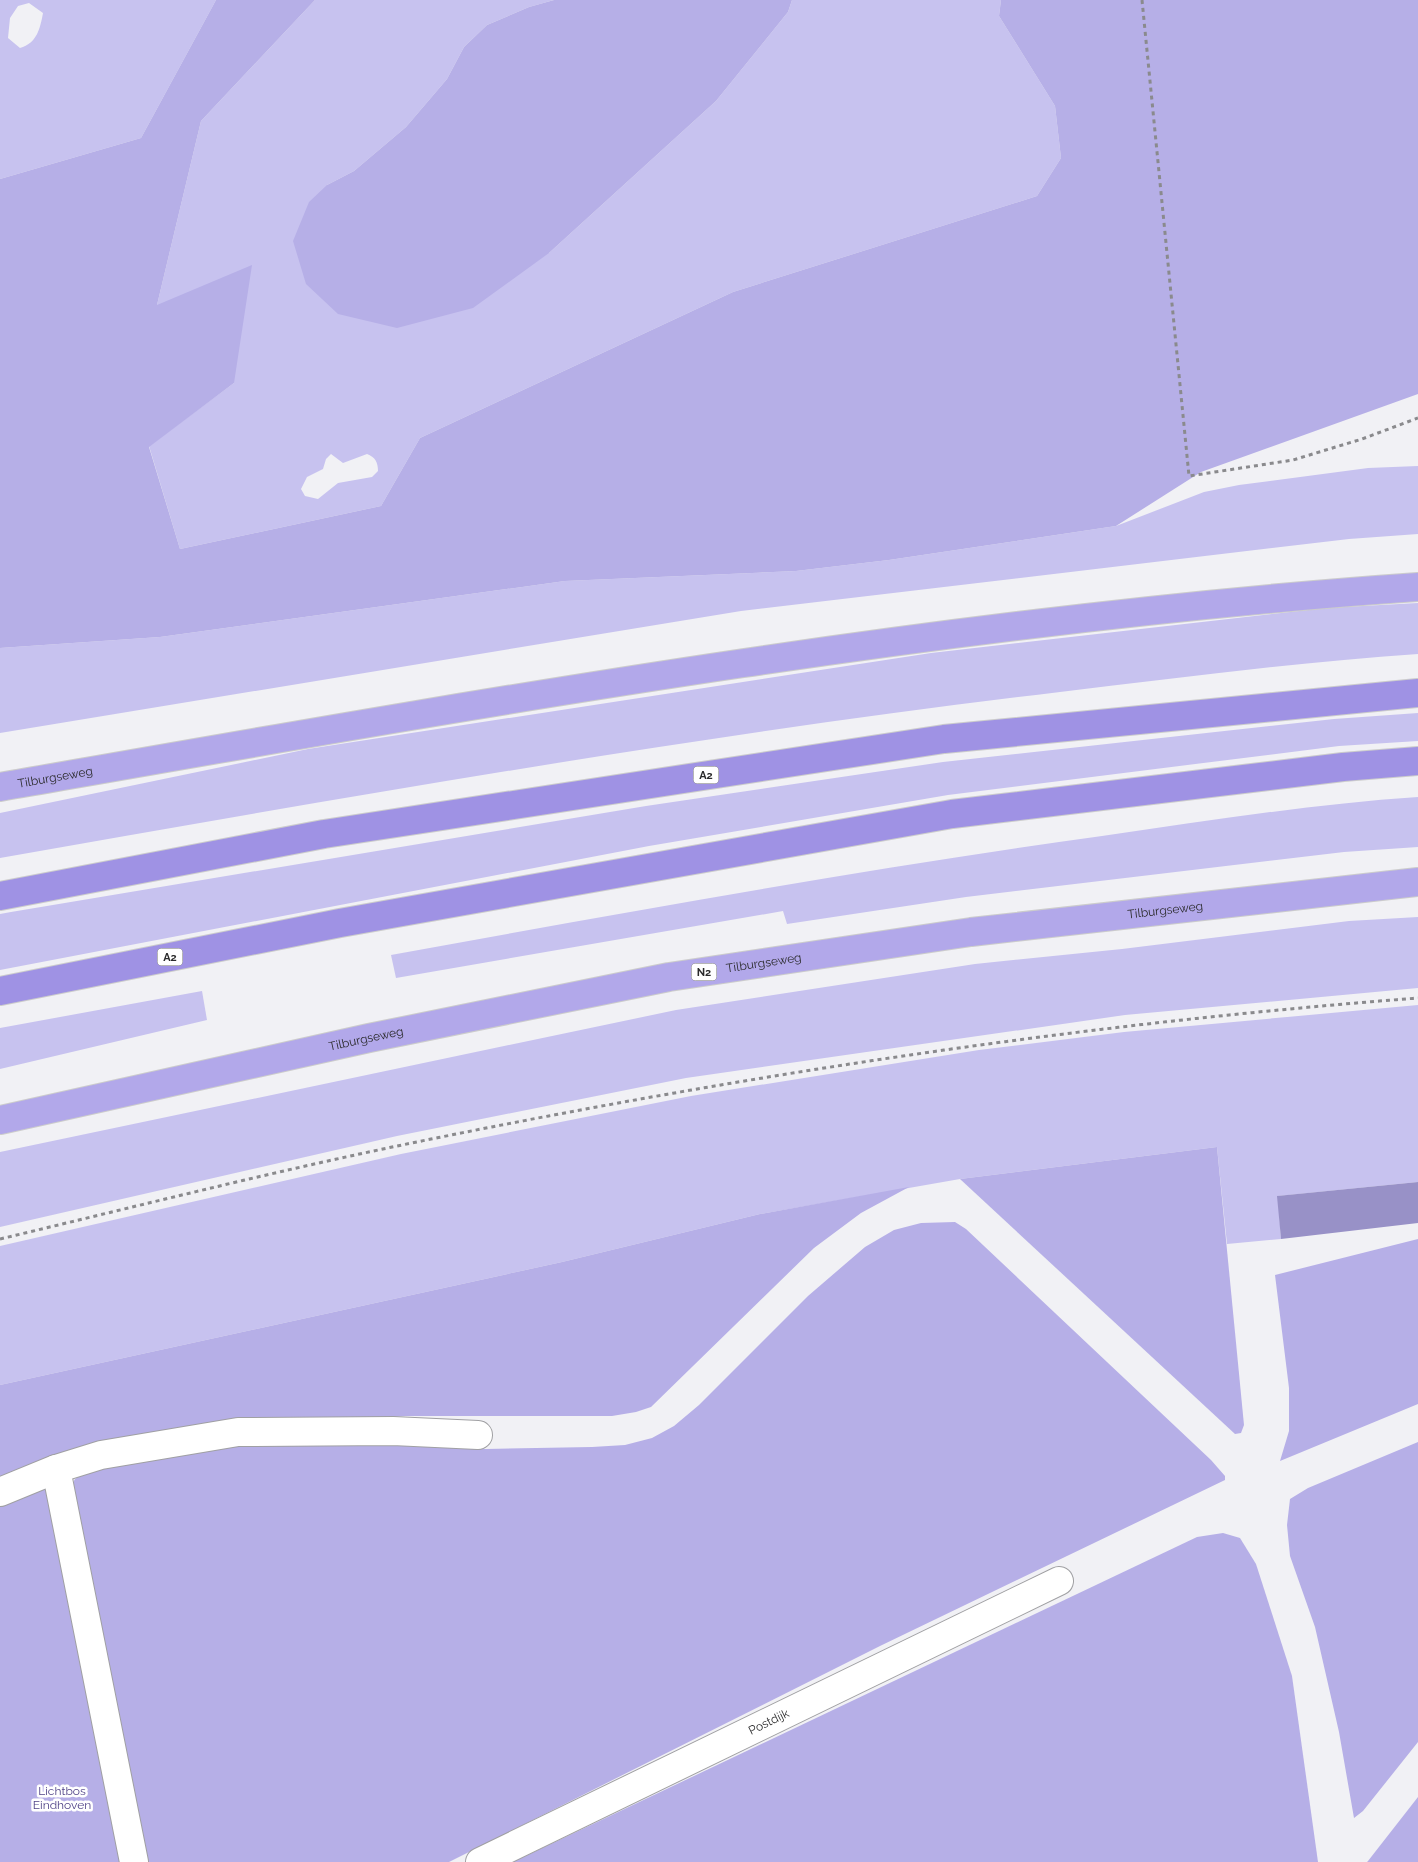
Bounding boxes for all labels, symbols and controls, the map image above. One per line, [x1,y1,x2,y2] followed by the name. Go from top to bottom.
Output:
[17,764,94,791] street label: Tilburgseweg
[694,766,718,784] road number: A2
[1127,899,1204,921] street label: Tilburgseweg
[158,949,182,966] road number: A2
[725,950,802,975] street label: Tilburgseweg
[692,964,716,980] road number: N2
[327,1024,405,1054] street label: Tilburgseweg
[746,1706,792,1738] street label: Postdijk
[33,1784,91,1812] park label: Lichtbos Eindhoven

